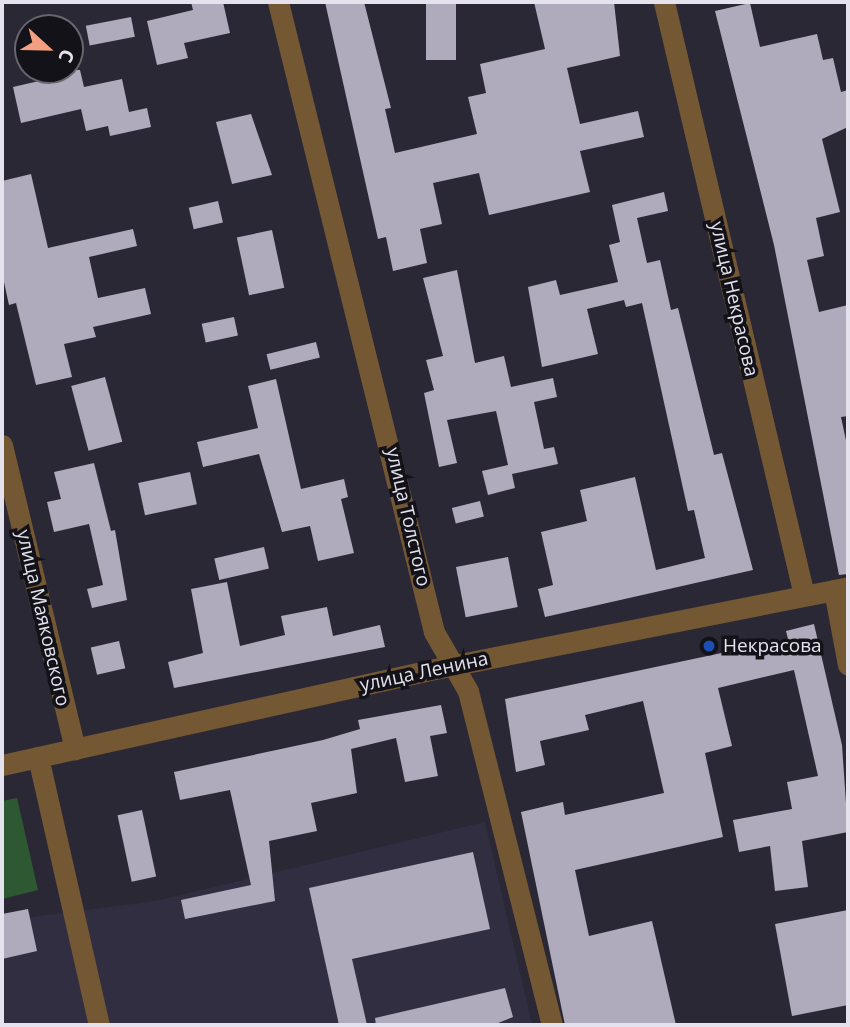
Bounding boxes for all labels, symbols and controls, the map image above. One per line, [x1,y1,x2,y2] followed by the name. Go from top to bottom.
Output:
[14,14,84,84] north arrow
[52,46,81,67] text: С
[705,219,763,379] street label: улица Некрасова
[381,445,435,589] street label: улица Толстого
[12,528,74,708] street label: улица Маяковского
[723,635,822,657] place label: Некрасова
[701,638,717,654] marker: Некрасова
[358,647,490,697] street label: улица Ленина

